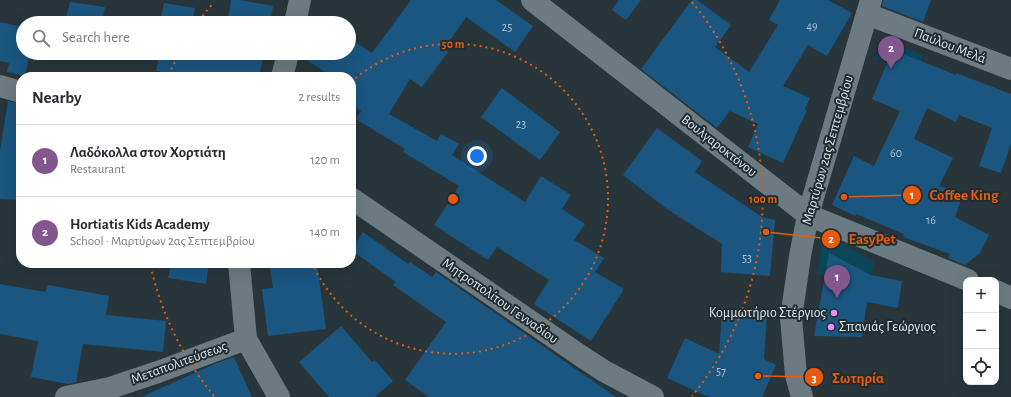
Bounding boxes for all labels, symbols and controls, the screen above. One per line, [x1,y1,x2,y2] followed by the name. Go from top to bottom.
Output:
[16,16,356,60] search box
[806,20,818,32] house number: 49
[502,21,512,33] house number: 25
[912,26,988,66] street label: Παύλου Μελά
[30,27,52,49] icon: search
[62,30,130,45] text: Search here
[878,36,904,69] pin: 2
[442,38,465,50] text: 50 m
[800,74,856,226] street label: Μαρτύρων 2ας Σεπτεμβρίου
[32,89,82,106] text: Nearby
[298,91,340,104] text: 2 results
[679,112,759,180] street label: Βουλγαροκτόνου
[516,118,526,130] house number: 23
[70,145,226,160] text: Λαδόκολλα στον Χορτιάτη
[467,146,487,166] your location
[890,147,902,159] house number: 60
[43,154,47,167] text: 1
[310,154,340,167] text: 120 m
[70,163,125,176] text: Restaurant
[902,181,1007,208] callout: Coffee King
[930,188,999,203] text: Coffee King
[910,189,914,201] text: 1
[446,192,460,206] centre of rings
[749,193,777,205] text: 100 m
[926,214,936,226] house number: 16
[70,217,210,232] text: Hortiatis Kids Academy
[821,225,904,252] callout: EasyPet
[42,226,48,239] text: 2
[310,226,340,239] text: 140 m
[849,232,895,247] text: EasyPet
[828,233,834,245] text: 2
[70,235,255,248] text: School · Μαρτύρων 2ας Σεπτεμβρίου
[742,252,752,264] house number: 53
[439,256,561,346] street label: Μητροπολίτου Γενναδίου
[824,265,850,298] pin: 1
[963,277,999,385] map controls
[963,277,999,313] button: +
[709,306,827,320] place label: Κομμωτήριο Στέργιος
[829,308,839,318] marker: Κομμωτήριο Στέργιος
[963,313,999,349] button: −
[839,320,936,334] place label: Σπανιάς Γεώργιος
[826,322,836,332] marker: Σπανιάς Γεώργιος
[129,339,229,387] street label: Μεταπολιτεύσεως
[963,349,999,385] button: locate
[804,364,892,391] callout: Σωτηρία
[716,365,726,377] house number: 57
[832,371,884,386] text: Σωτηρία
[811,372,817,384] text: 3

